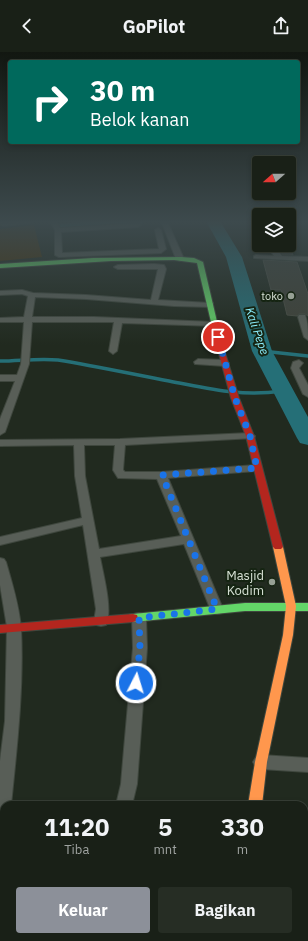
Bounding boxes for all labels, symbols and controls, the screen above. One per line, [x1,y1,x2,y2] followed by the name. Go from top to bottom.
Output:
[16,15,38,37] icon: back
[123,15,185,38] text: GoPilot
[270,15,292,37] icon: share
[90,72,155,109] text: 30 m
[24,76,76,128] icon: right
[90,108,189,131] text: Belok kanan
[252,156,296,200] north arrow
[252,156,296,252] map controls
[252,208,296,252] button: layers
[261,289,283,303] place label: toko
[286,291,296,301] marker: toko
[242,305,273,356] water label: Kali Pepe
[201,320,235,354] pin
[207,326,229,348] icon: arrive
[226,567,264,599] place label: Masjid Kodim
[267,577,277,587] marker: Masjid Kodim
[115,662,157,704] position arrow
[44,811,110,843] text: 11:20
[158,811,172,843] text: 5
[221,811,264,843] text: 330
[64,841,89,858] text: Tiba
[154,841,177,858] text: mnt
[237,841,248,858] text: m
[16,887,150,933] button: Keluar
[158,887,292,933] button: Bagikan

